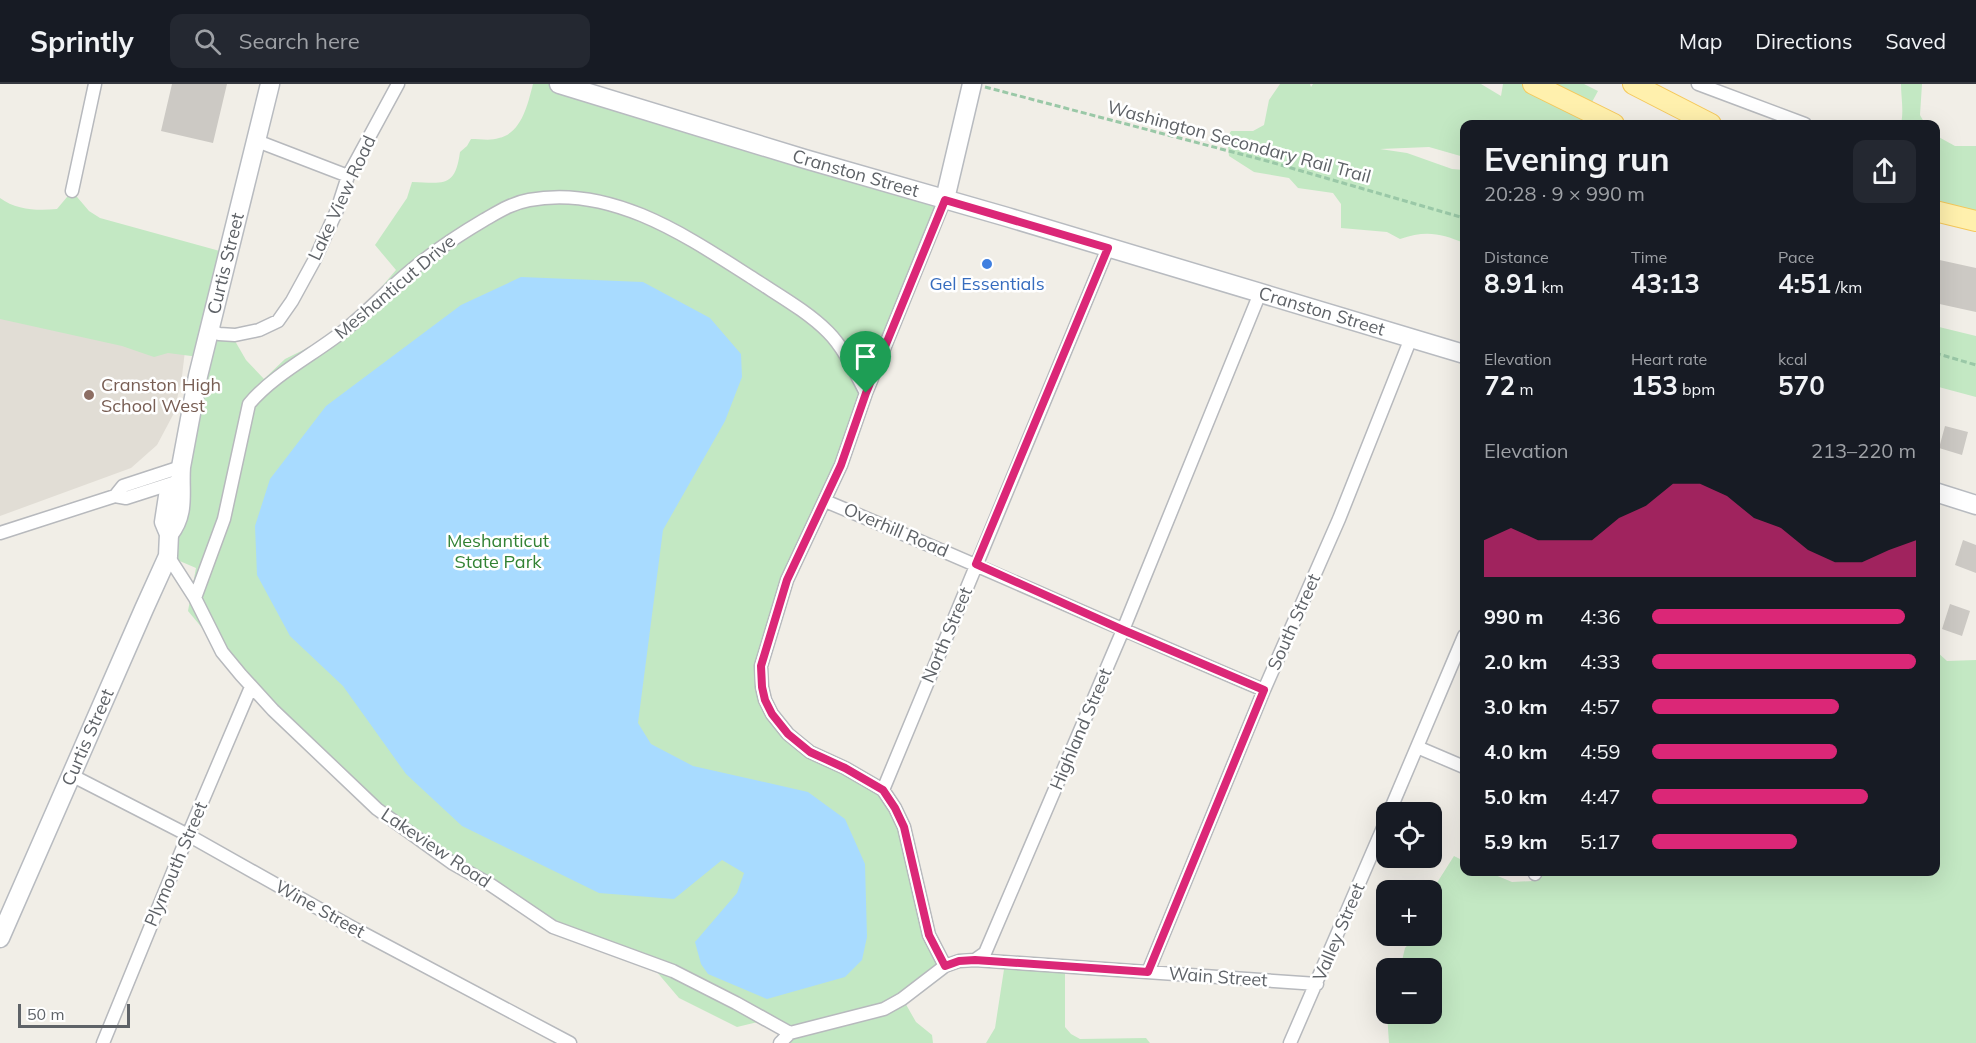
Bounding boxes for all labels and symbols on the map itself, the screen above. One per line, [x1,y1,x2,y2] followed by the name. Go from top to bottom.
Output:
[1105,95,1373,188] street label: Washington Secondary Rail Trail
[303,132,381,264] street label: Lake View Road
[790,144,922,202] street label: Cranston Street
[202,210,249,316] street label: Curtis Street
[330,229,460,344] street label: Meshanticut Drive
[980,257,994,271] marker: Gel Essentials
[929,272,1045,295] place label: Gel Essentials
[1256,281,1388,341] street label: Cranston Street
[840,331,891,393] pin
[101,373,221,417] place label: Cranston High School West
[82,388,96,402] marker: Cranston High School West
[840,497,952,562] street label: Overhill Road
[447,529,549,573] park label: Meshanticut State Park
[1262,570,1325,674] street label: South Street
[916,583,977,686] street label: North Street
[1044,664,1117,793] street label: Highland Street
[56,685,119,789] street label: Curtis Street
[139,798,212,930] street label: Plymouth Street
[377,802,495,893] street label: Lakeview Road
[271,874,369,943] street label: Wine Street
[1308,879,1370,984] street label: Valley Street
[1168,962,1268,991] street label: Wain Street
[18,1001,130,1028] scale bar

